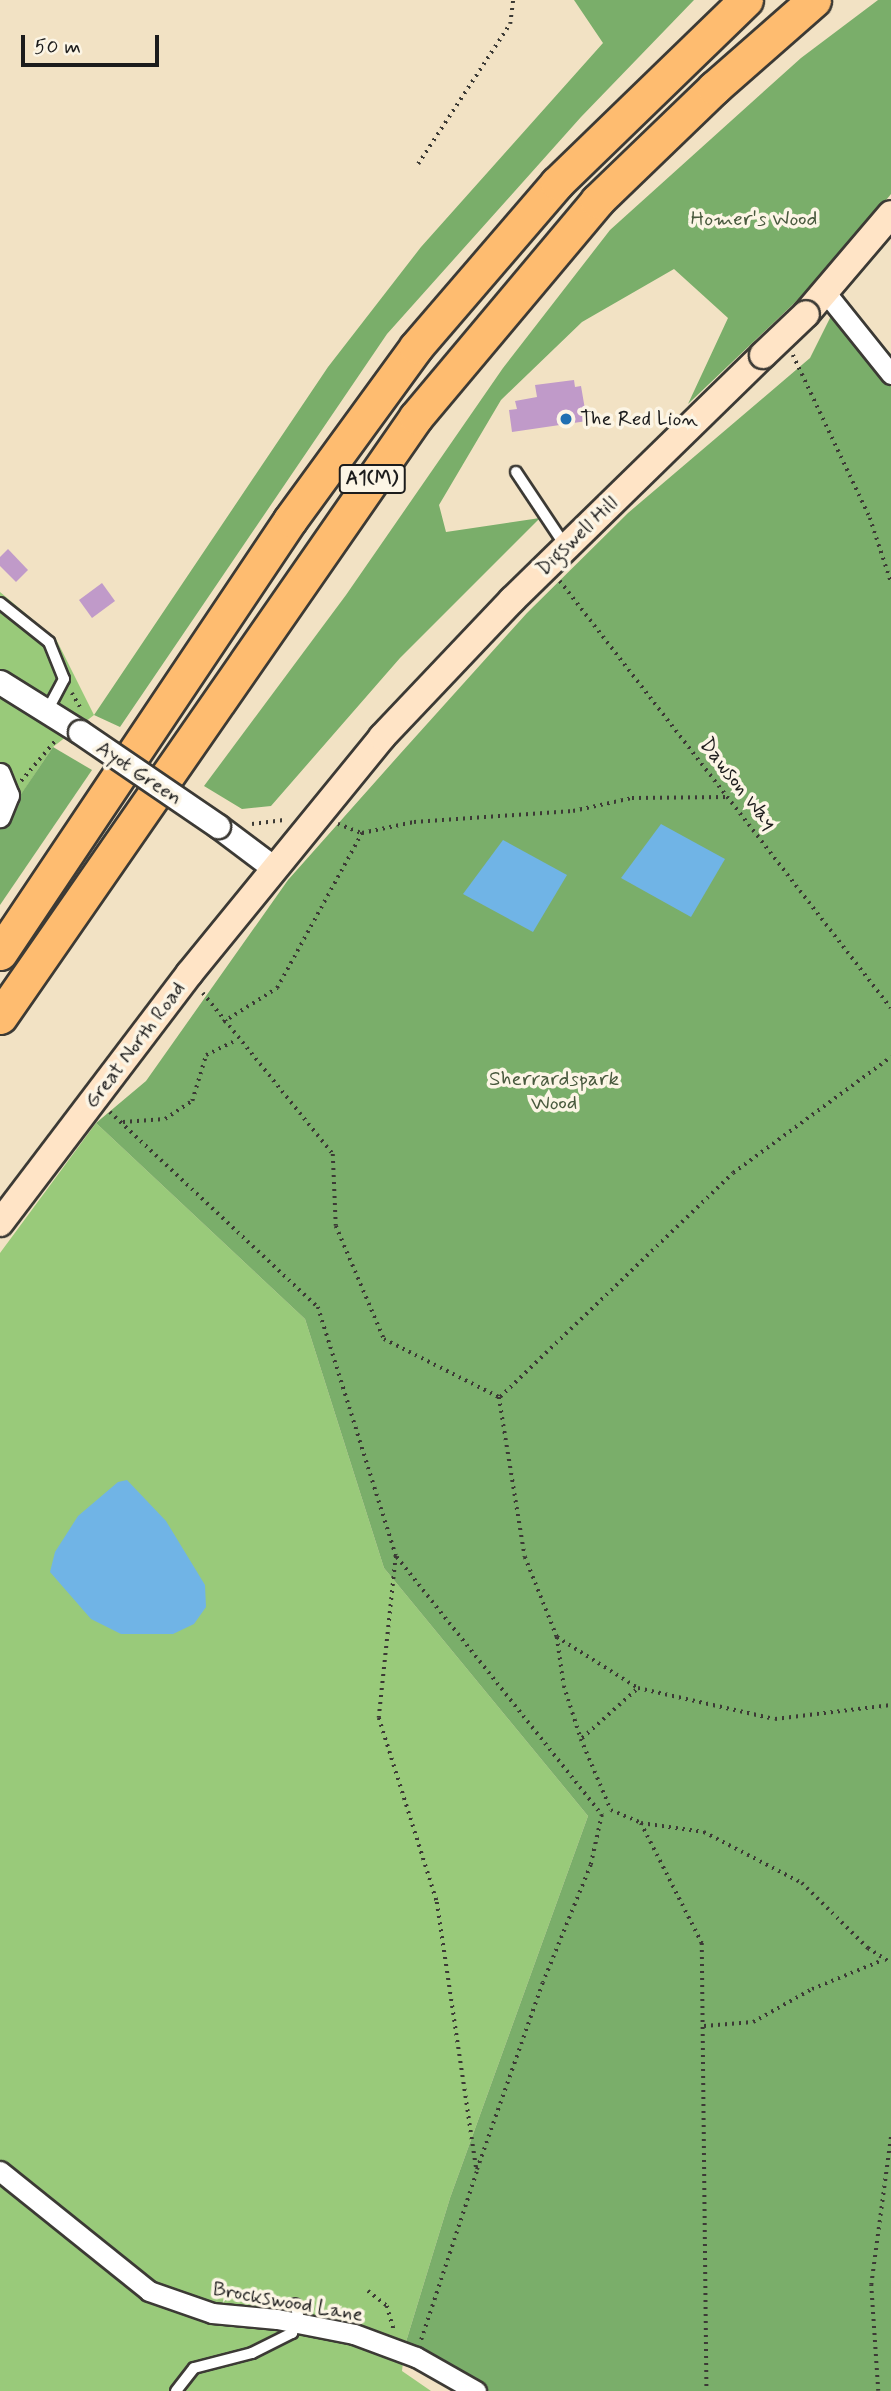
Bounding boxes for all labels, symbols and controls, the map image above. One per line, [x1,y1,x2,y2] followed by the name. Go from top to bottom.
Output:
[24,21,163,65] scale bar
[34,33,81,61] text: 50 m
[690,206,818,232] park label: Homer's Wood
[580,406,694,432] place label: The Red Lion
[558,411,574,427] marker: The Red Lion
[339,464,405,494] road number: A1(M)
[531,491,623,581] street label: Digswell Hill
[693,732,783,836] street label: Dawson Way
[90,734,188,812] street label: Ayot Green
[79,976,191,1114] street label: Great North Road
[489,1066,619,1116] park label: Sherrardspark Wood
[211,2276,365,2328] street label: Brockswood Lane

